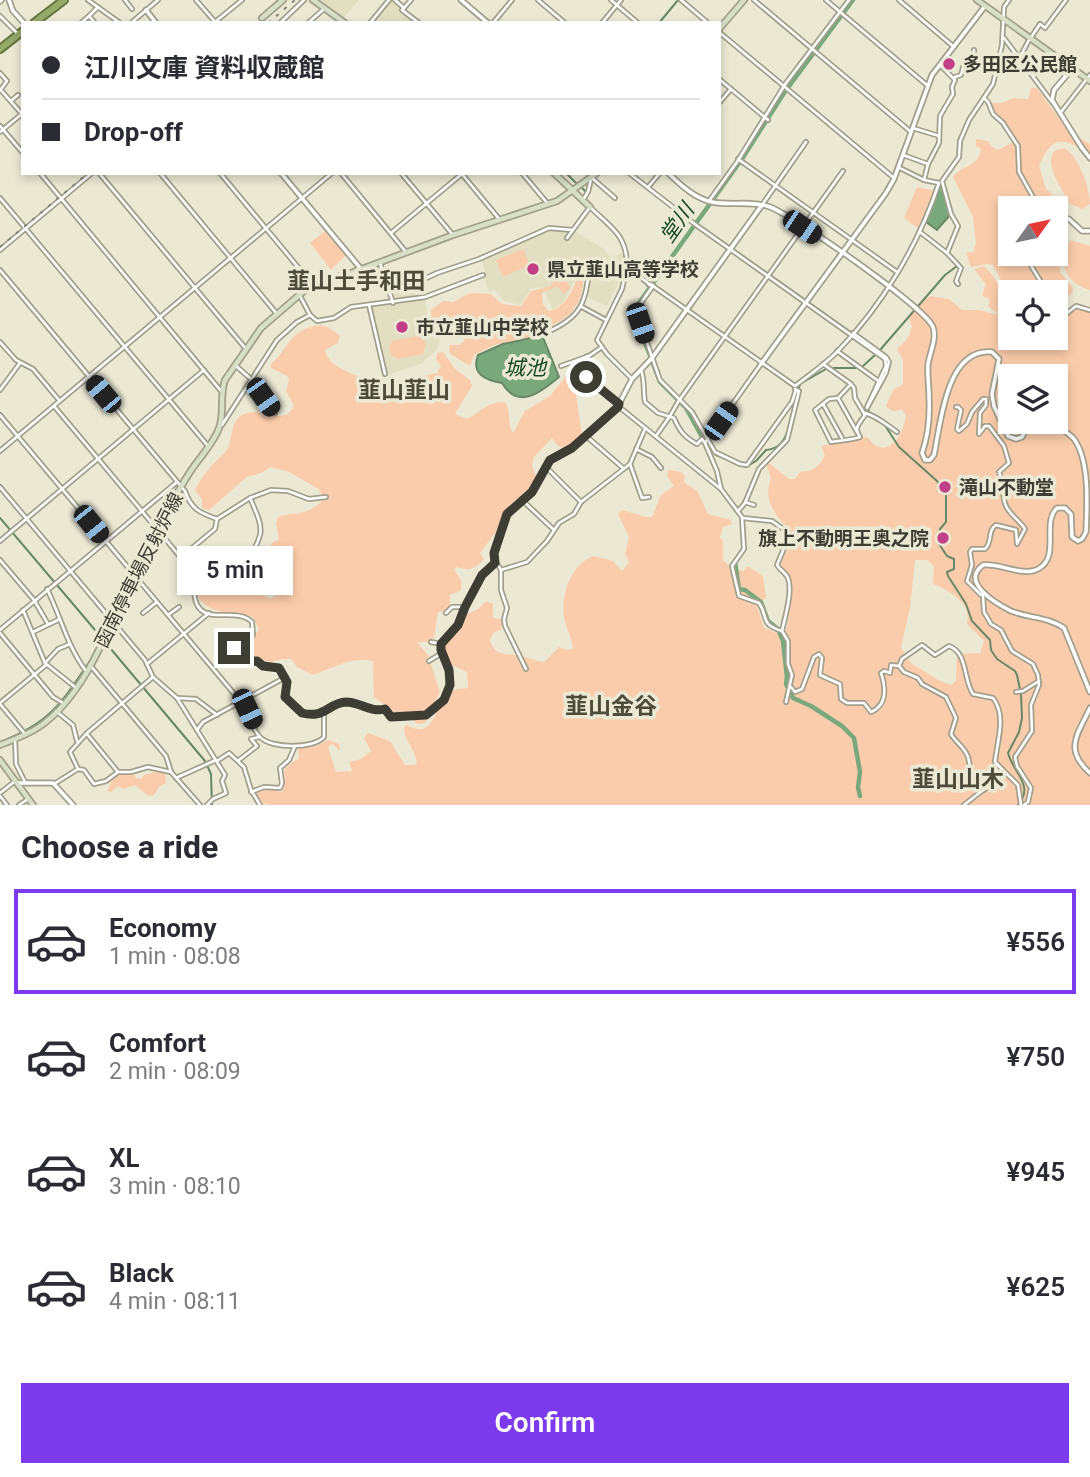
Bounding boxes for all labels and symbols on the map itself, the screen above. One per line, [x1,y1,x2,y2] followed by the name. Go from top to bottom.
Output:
[963,53,1077,76] place label: 多田区公民館
[941,56,957,72] marker: 多田区公民館
[998,196,1068,266] north arrow
[655,197,700,247] water label: 堂川
[779,207,826,247] car
[547,258,699,281] place label: 県立韮山高等学校
[525,261,541,277] marker: 県立韮山高等学校
[287,268,425,295] district label: 韮山土手和田
[624,300,657,346] car
[416,316,549,339] place label: 市立韮山中学校
[394,319,410,335] marker: 市立韮山中学校
[504,356,548,380] water label: 城池
[570,361,602,393] route start
[82,371,125,417] car
[243,374,284,420] car
[358,377,450,404] district label: 韮山韮山
[701,398,742,444] car
[959,476,1054,499] place label: 滝山不動堂
[937,479,953,495] marker: 滝山不動堂
[90,489,188,651] street label: 函南停車場反射炉線
[70,501,113,547] car
[758,527,929,550] place label: 旗上不動明王奥之院
[935,530,951,546] marker: 旗上不動明王奥之院
[176,546,292,596] callout: 5 min
[218,632,250,664] route end
[229,686,266,732] car
[565,693,657,720] district label: 韮山金谷
[912,766,1004,793] district label: 韮山山木

